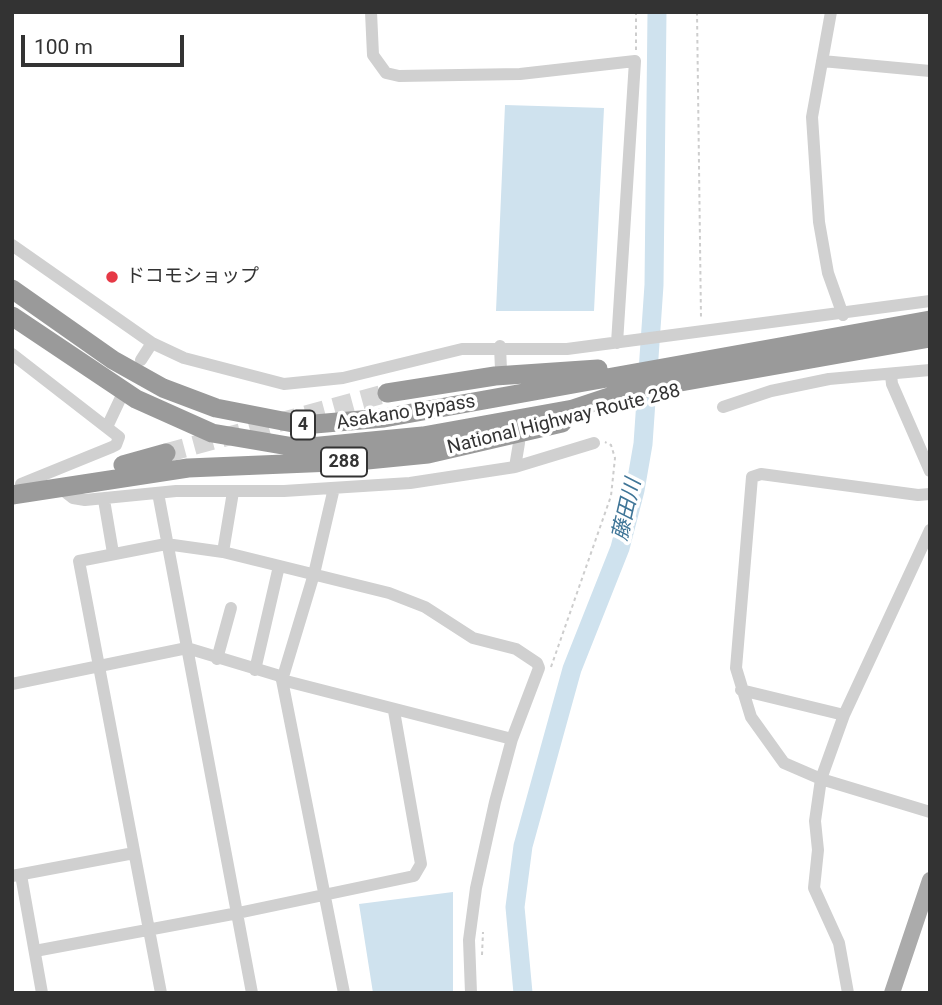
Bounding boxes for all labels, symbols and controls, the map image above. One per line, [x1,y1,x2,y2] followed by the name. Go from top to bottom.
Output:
[24,21,187,65] scale bar
[34,35,93,59] text: 100 m
[126,266,259,288] place label: ドコモショップ
[104,269,120,285] marker: ドコモショップ
[445,380,683,460] street label: National Highway Route 288
[335,391,477,435] street label: Asakano Bypass
[291,410,315,440] road number: 4
[321,448,367,476] road number: 288
[609,476,647,544] water label: 藤田川

